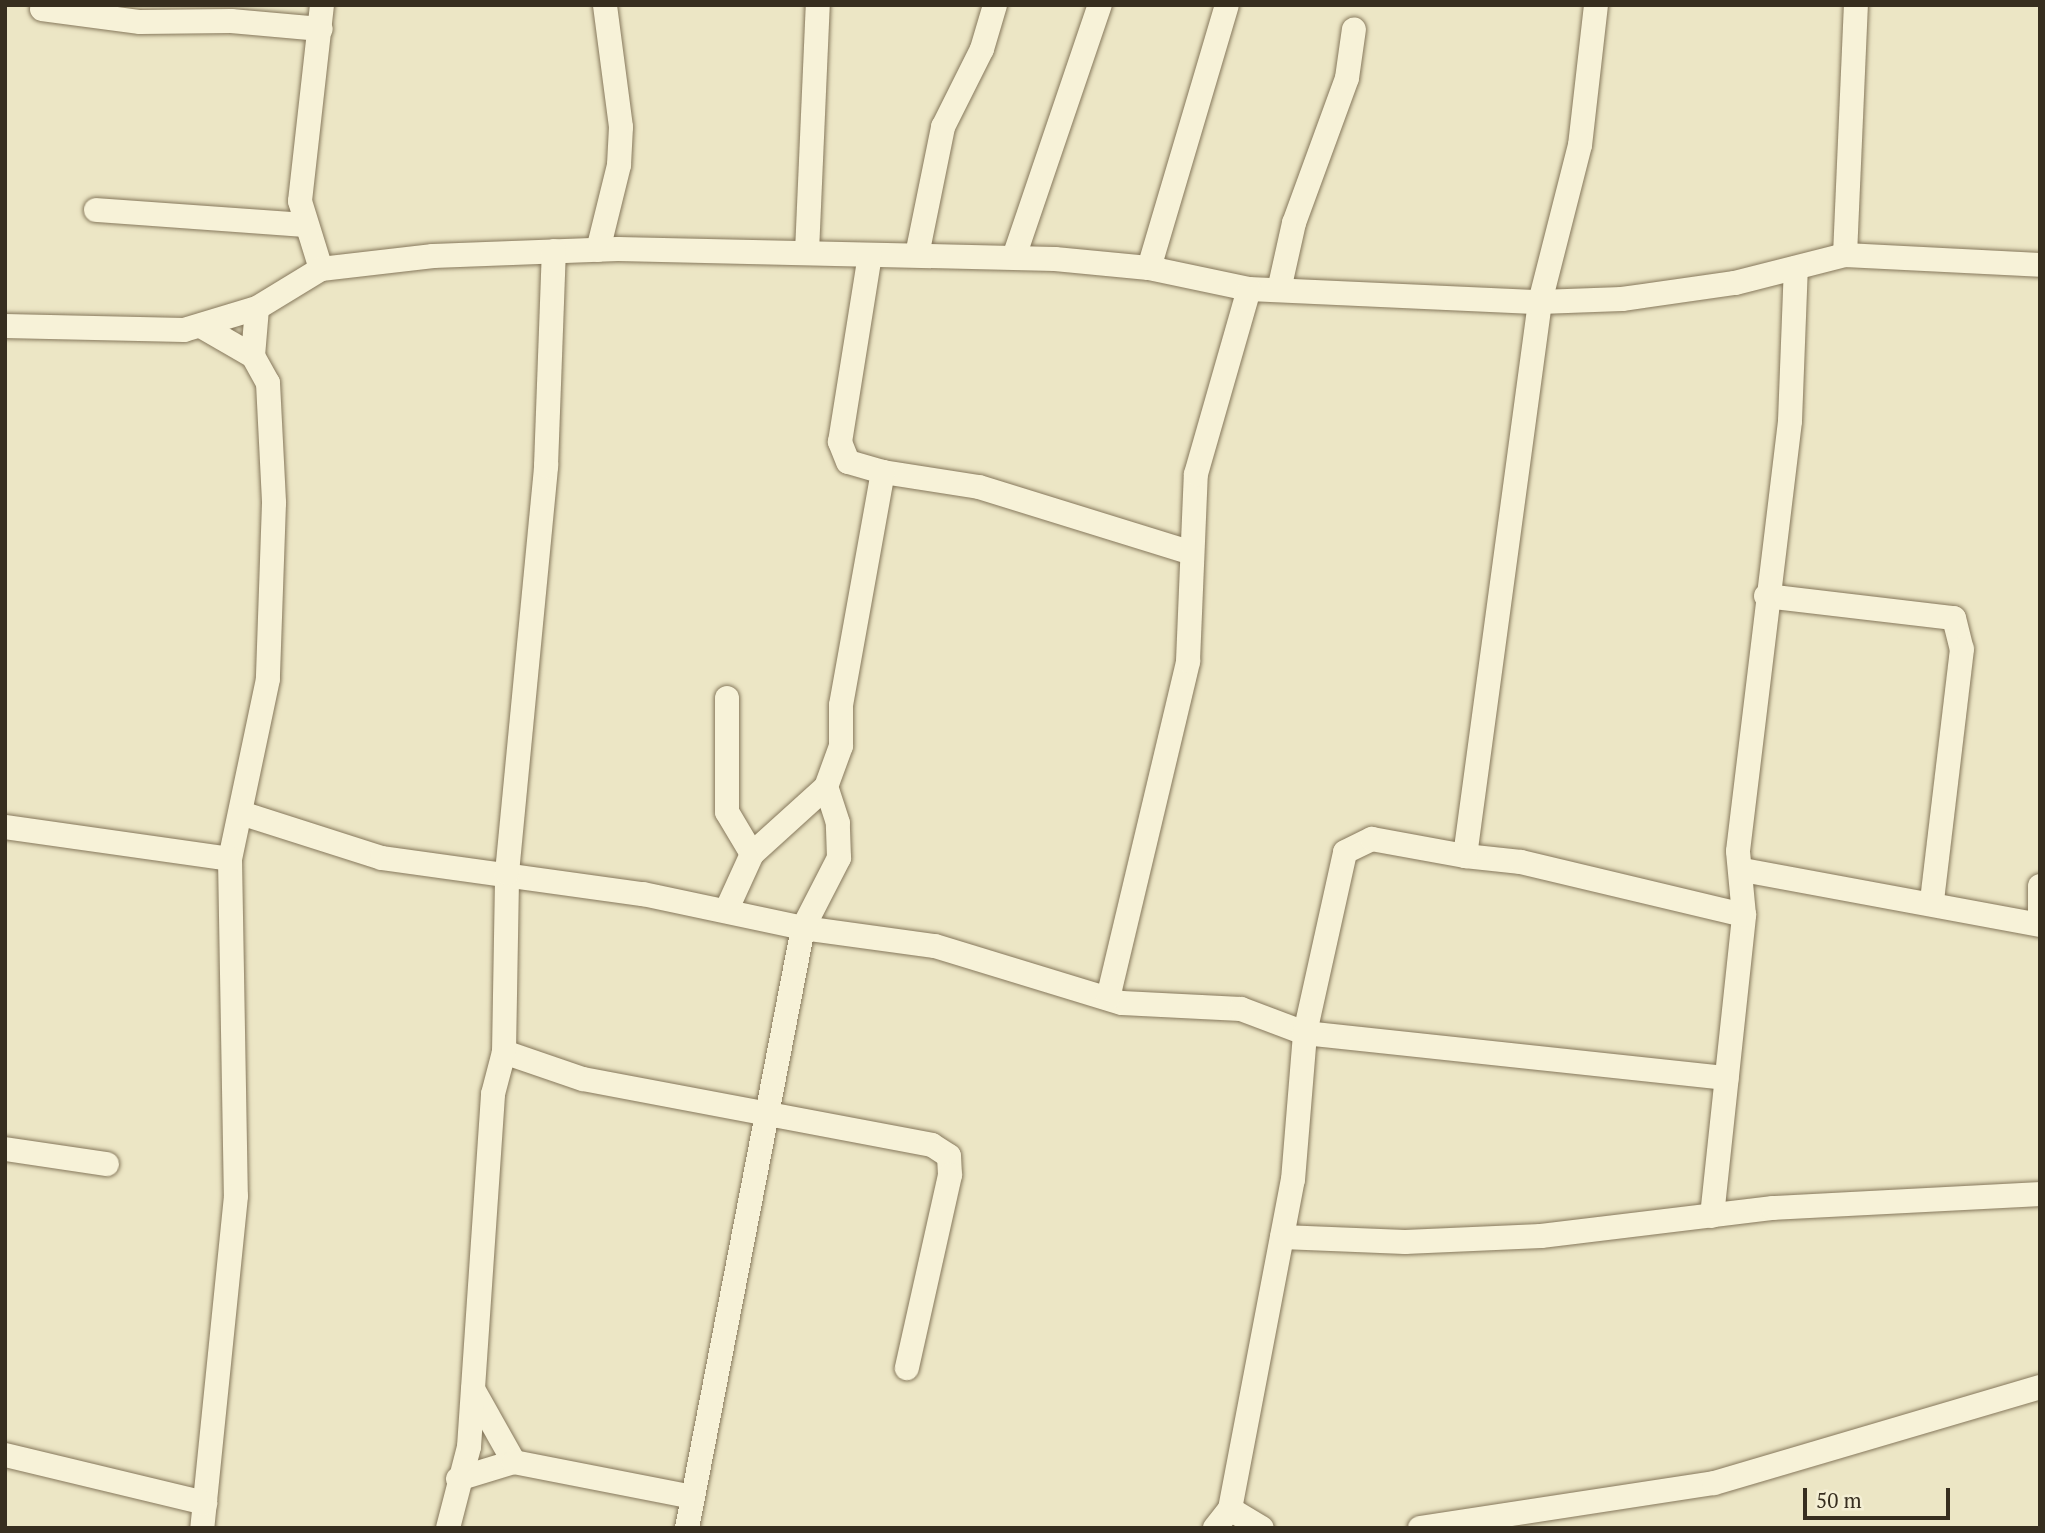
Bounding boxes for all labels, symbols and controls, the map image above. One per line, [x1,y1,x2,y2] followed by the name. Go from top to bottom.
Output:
[1807,1474,1954,1518] scale bar
[1816,1486,1862,1514] text: 50 m

